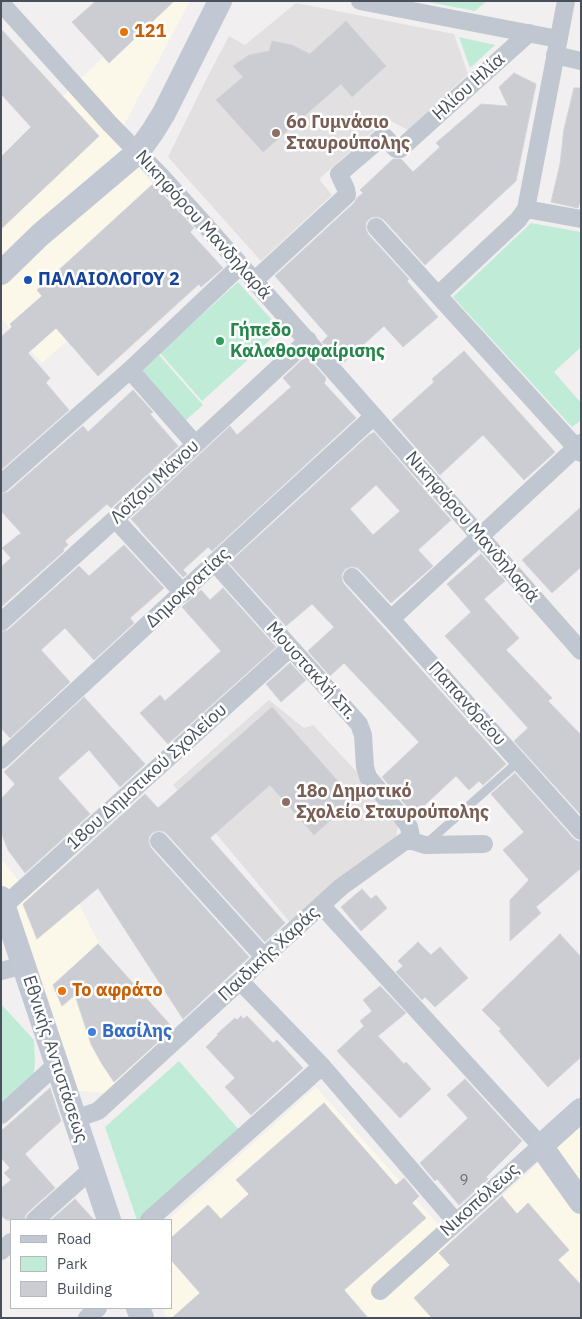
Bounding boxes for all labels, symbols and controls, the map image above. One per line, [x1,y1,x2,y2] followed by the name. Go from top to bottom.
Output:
[134,21,166,43] place label: 121
[118,26,130,38] marker: 121
[428,49,510,125] street label: Ηλίου Ηλία
[286,112,410,154] place label: 6ο Γυμνάσιο Σταυρούπολης
[270,127,282,139] marker: 6ο Γυμνάσιο Σταυρούπολης
[130,146,276,304] street label: Νικηφόρου Μανδηλαρά
[38,269,180,291] place label: ΠΑΛΑΙΟΛΟΓΟΥ 2
[22,274,34,286] marker: ΠΑΛΑΙΟΛΟΓΟΥ 2
[230,320,385,362] place label: Γήπεδο Καλαθοσφαίρισης
[214,335,226,347] marker: Γήπεδο Καλαθοσφαίρισης
[106,435,204,529] street label: Λοΐζου Μάνου
[401,447,543,607] street label: Νικηφόρου Μανδηλαρά
[141,544,235,632] street label: Δημοκρατίας
[261,618,361,724] street label: Μουστακλή Σπ.
[424,658,510,750] street label: Παπανδρέου
[62,699,232,855] street label: 18ου Δημοτικού Σχολείου
[296,781,489,824] place label: 18ο Δημοτικό Σχολείο Σταυρούπολης
[280,796,292,808] marker: 18ο Δημοτικό Σχολείο Σταυρούπολης
[214,902,324,1006] street label: Παιδικής Χαράς
[18,973,92,1145] street label: Εθνικής Αντιστάσεως
[72,980,163,1002] place label: Το αφράτο
[56,985,68,997] marker: Το αφράτο
[102,1021,172,1043] place label: Βασίλης
[86,1026,98,1038] marker: Βασίλης
[436,1159,524,1241] street label: Νικοπόλεως
[460,1172,468,1190] house number: 9
[10,1219,172,1309] legend
[57,1229,92,1248] text: Road
[57,1254,87,1273] text: Park
[57,1279,112,1298] text: Building

